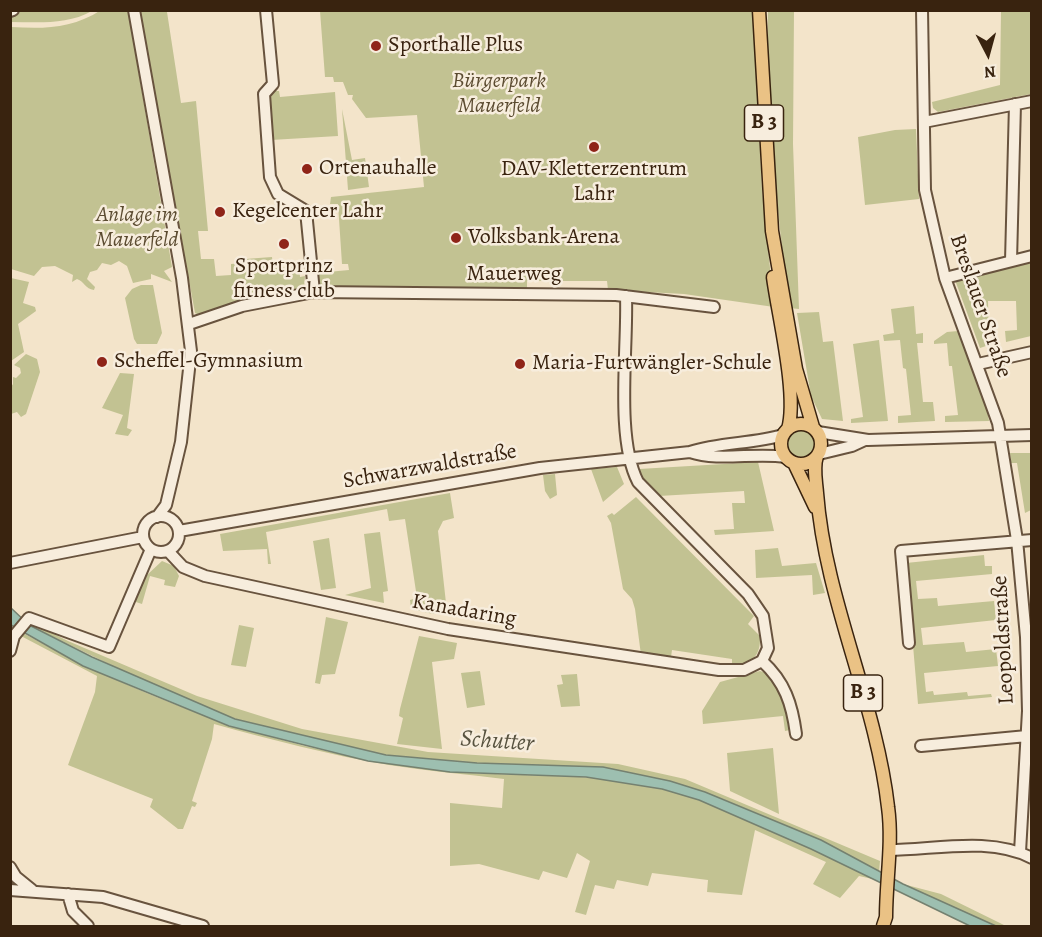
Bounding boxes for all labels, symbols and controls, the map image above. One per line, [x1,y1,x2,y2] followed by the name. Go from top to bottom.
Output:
[958,24,1018,84] north arrow
[388,33,523,59] place label: Sporthalle Plus
[369,39,383,53] marker: Sporthalle Plus
[983,60,997,83] text: N
[452,69,546,120] park label: Bürgerpark Mauerfeld
[744,105,783,141] road number: B 3
[587,140,601,154] marker: DAV-Kletterzentrum Lahr
[319,156,437,182] place label: Ortenauhalle
[501,157,687,208] place label: DAV-Kletterzentrum Lahr
[300,162,314,176] marker: Ortenauhalle
[232,199,383,225] place label: Kegelcenter Lahr
[96,203,178,254] park label: Anlage im Mauerfeld
[213,205,227,219] marker: Kegelcenter Lahr
[468,225,620,251] place label: Volksbank-Arena
[449,231,463,245] marker: Volksbank-Arena
[943,231,1017,381] street label: Breslauer Straße
[277,237,291,251] marker: Sportprinz fitness club
[233,254,335,306] place label: Sportprinz fitness club
[467,262,561,288] street label: Mauerweg
[114,349,303,375] place label: Scheffel-Gymnasium
[532,351,772,377] place label: Maria-Furtwängler-Schule
[95,355,109,369] marker: Scheffel-Gymnasium
[513,357,527,371] marker: Maria-Furtwängler-Schule
[341,439,519,495] street label: Schwarzwaldstraße
[987,575,1021,705] street label: Leopoldstraße
[410,589,518,633] street label: Kanadaring
[844,675,882,711] road number: B 3
[459,725,535,759] water label: Schutter

